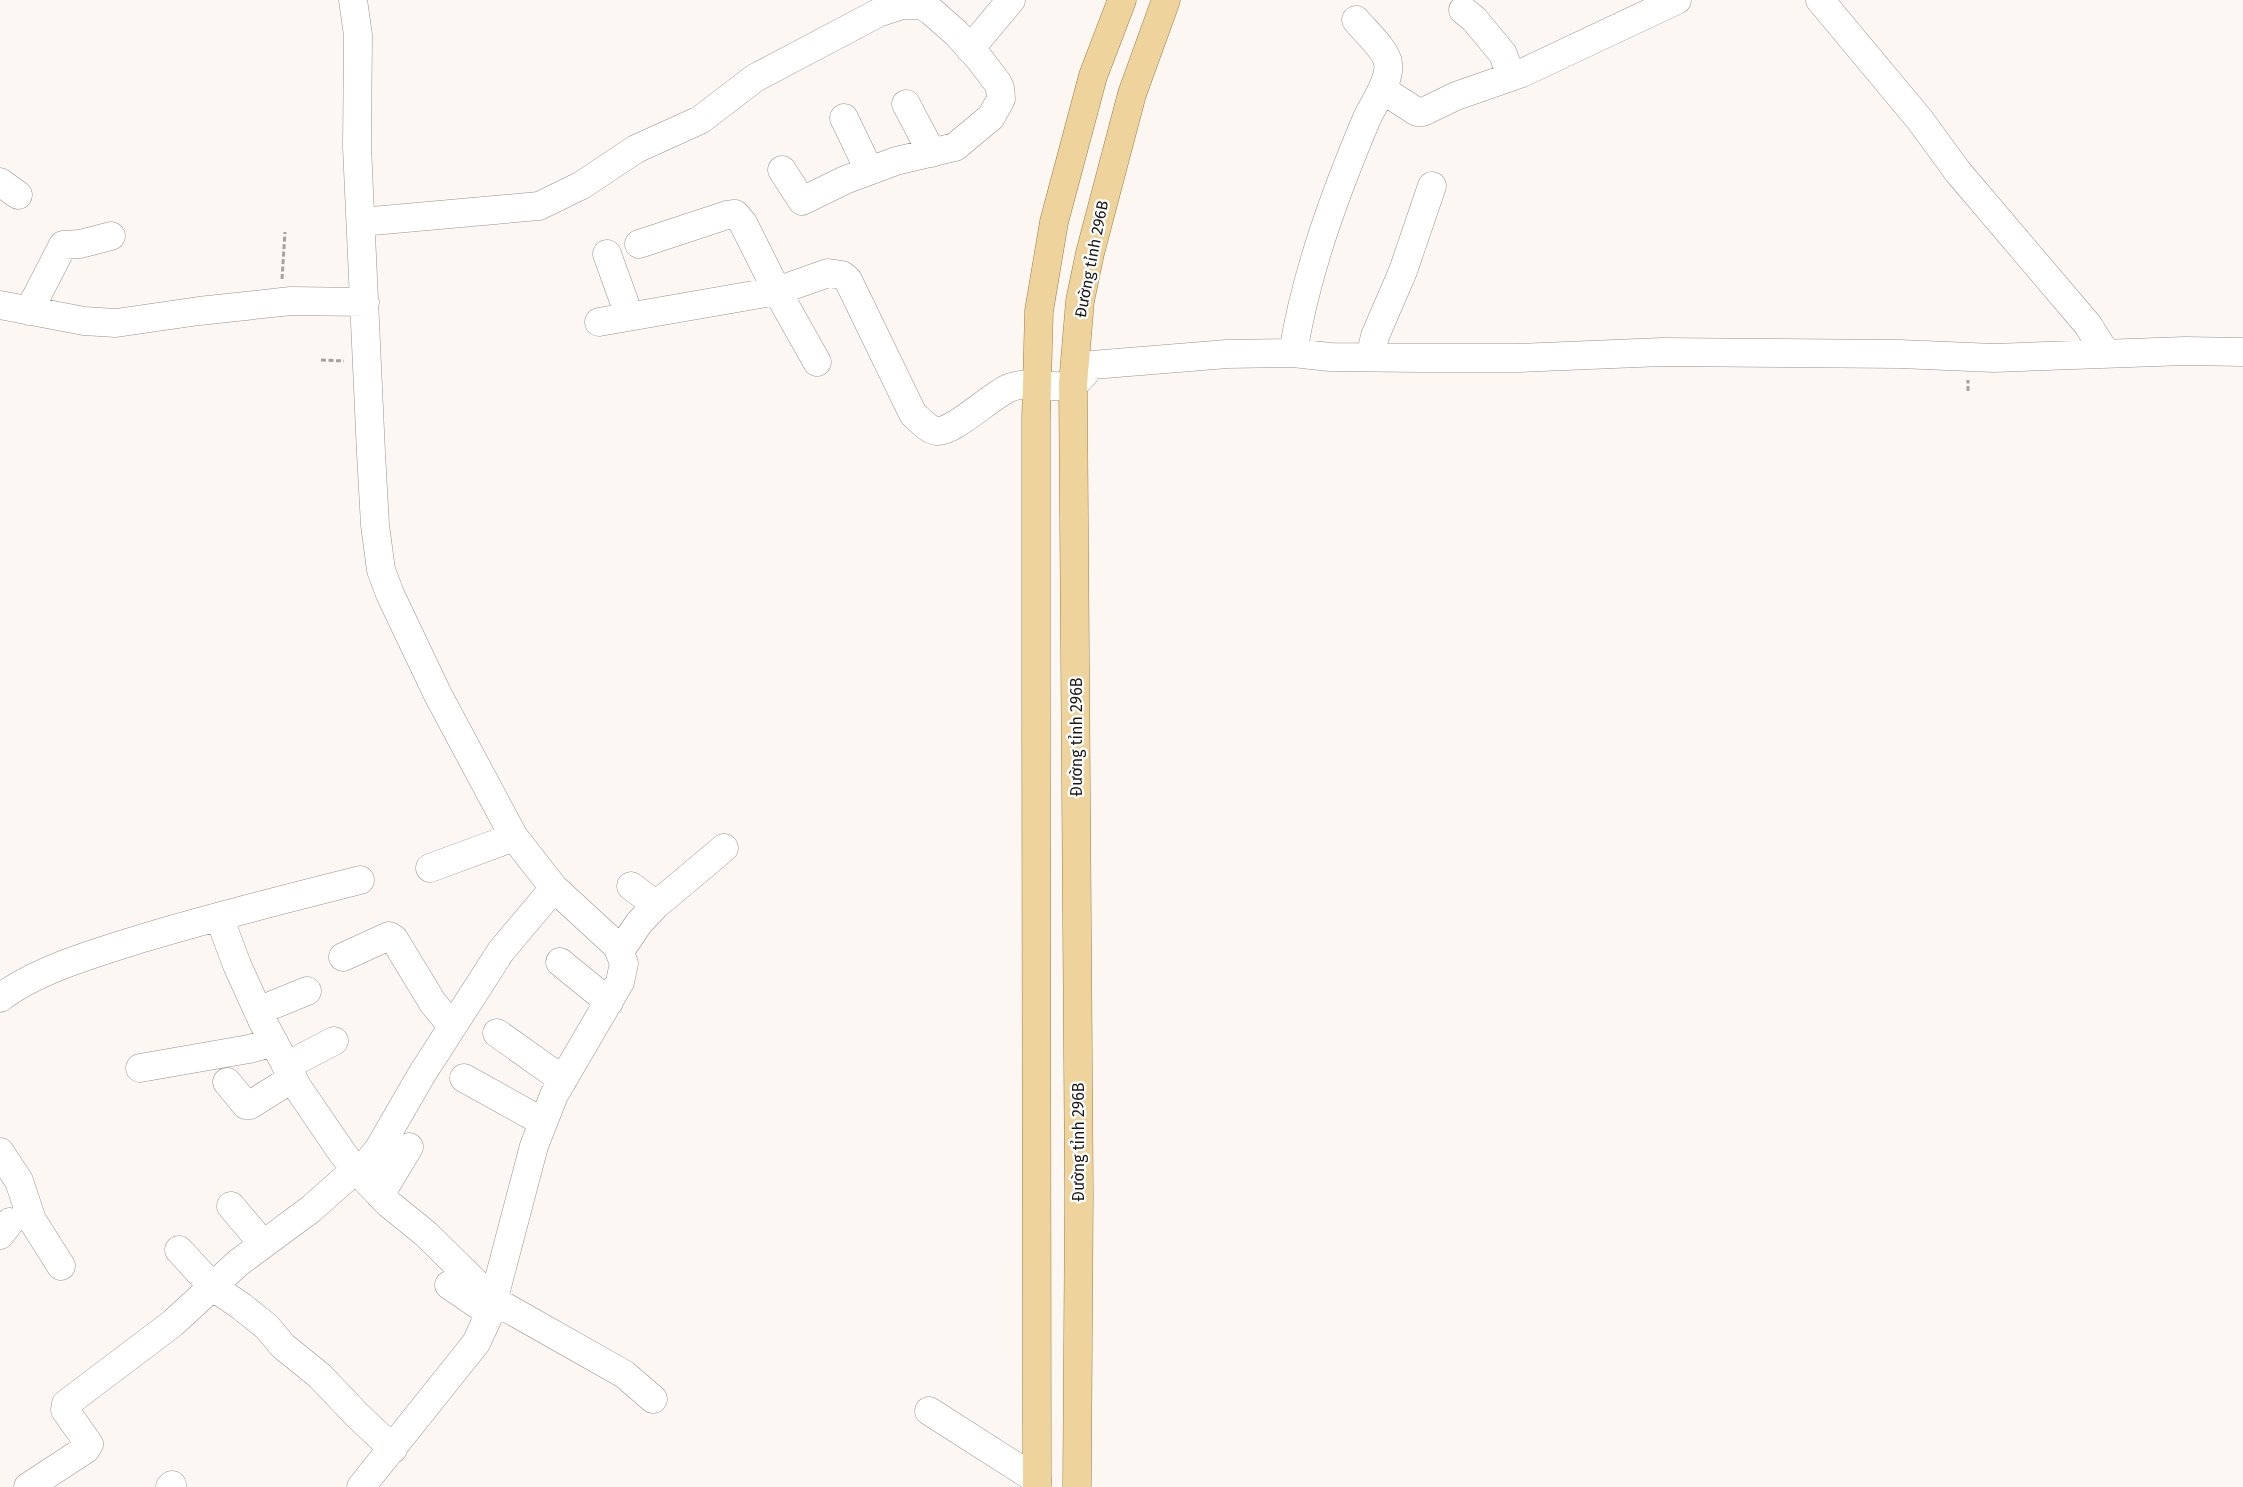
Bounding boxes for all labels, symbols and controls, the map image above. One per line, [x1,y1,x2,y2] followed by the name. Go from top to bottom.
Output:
[1071,199,1112,319] street label: Đường tỉnh 296B
[1067,677,1086,796] street label: Đường tỉnh 296B
[1069,1082,1088,1201] street label: Đường tỉnh 296B

